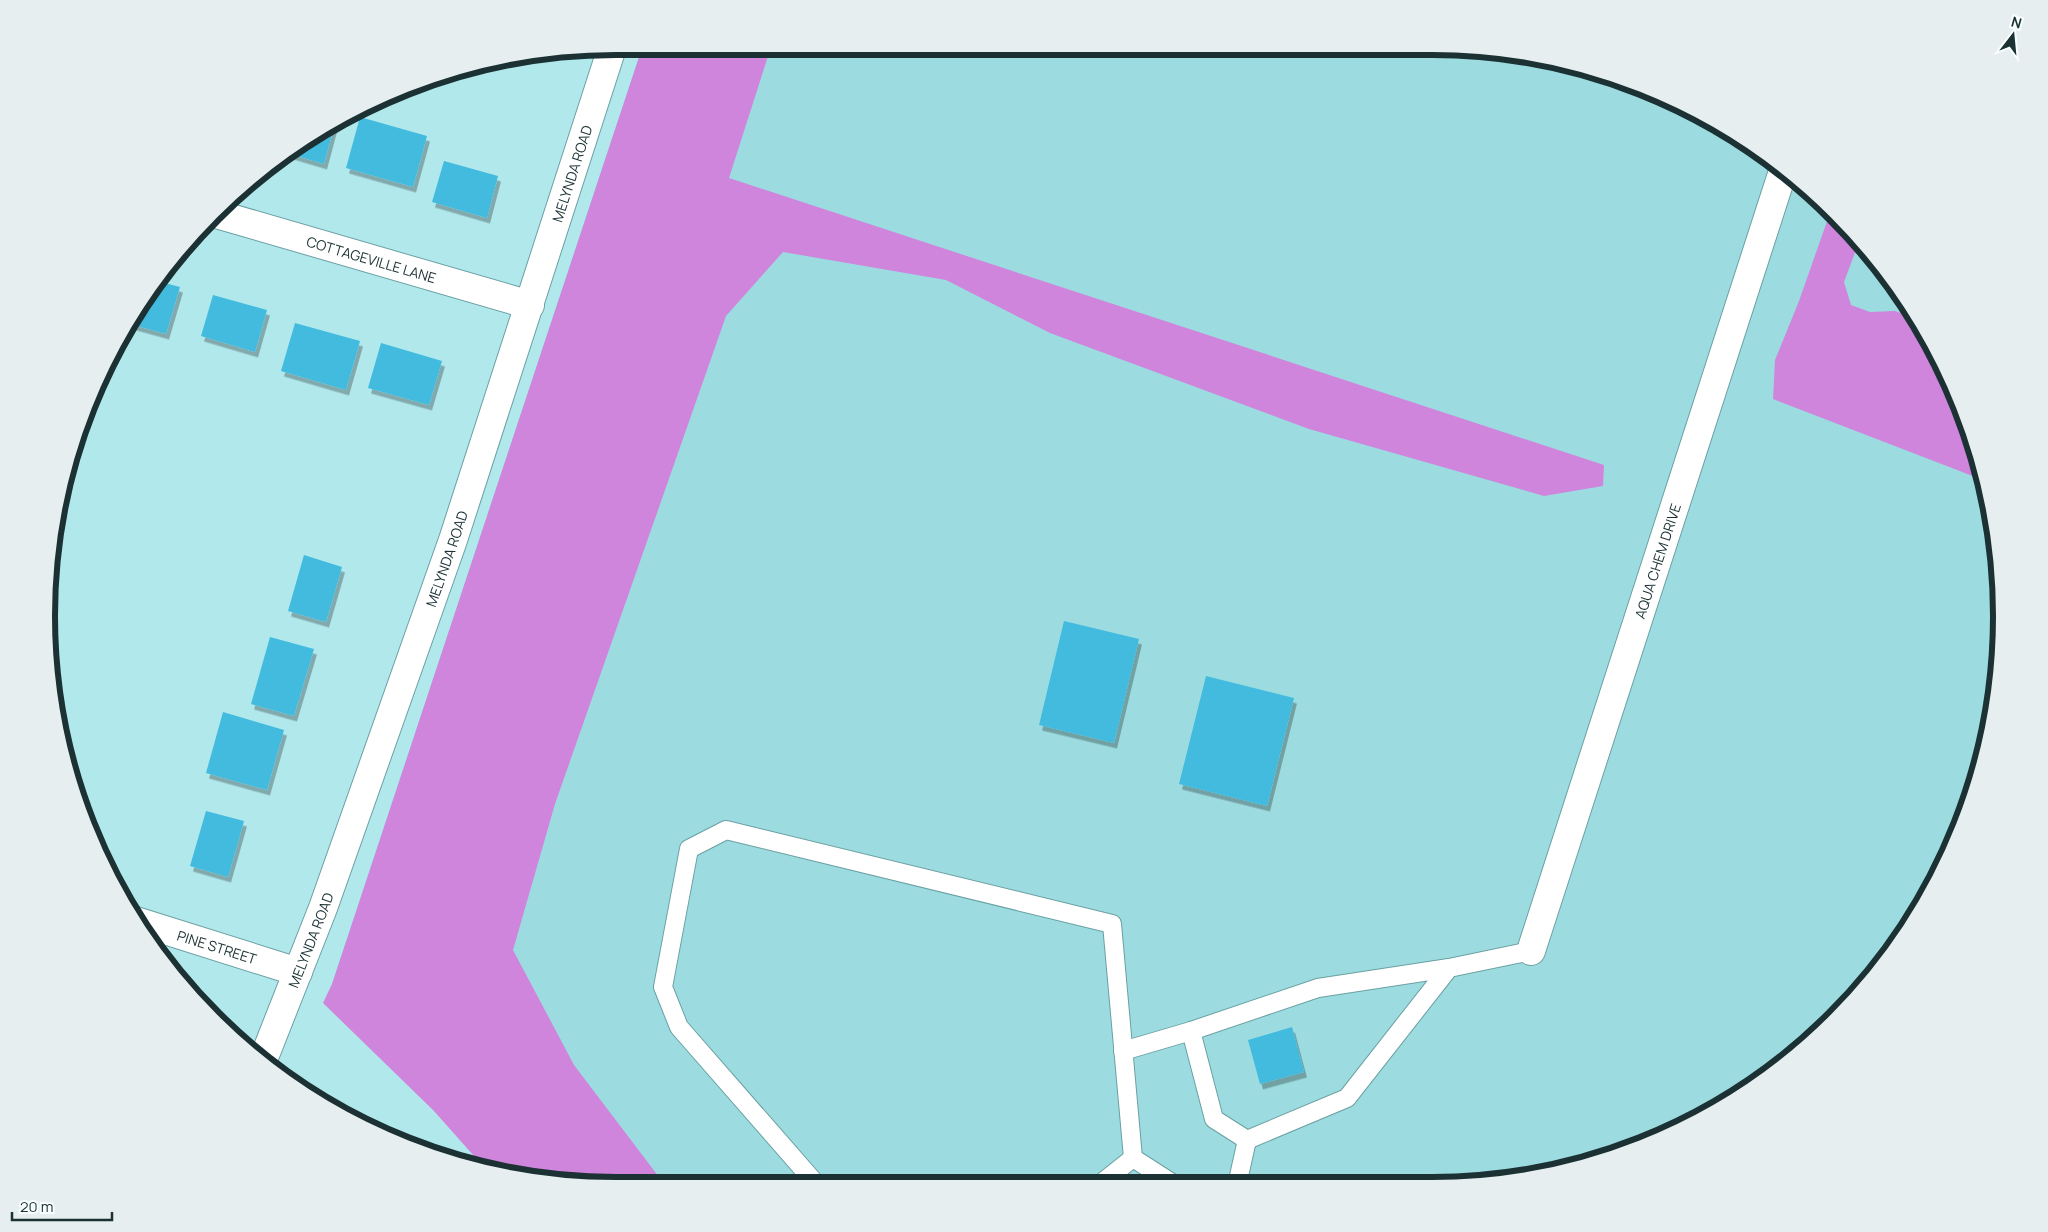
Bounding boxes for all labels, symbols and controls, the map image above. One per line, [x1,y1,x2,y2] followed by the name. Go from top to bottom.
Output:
[1988,10,2038,60] north arrow
[2009,12,2024,33] text: N
[547,123,596,224] street label: MELYNDA ROAD
[304,231,439,287] street label: COTTAGEVILLE LANE
[1630,501,1685,621] street label: AQUA CHEM DRIVE
[421,508,471,609] street label: MELYNDA ROAD
[283,890,337,990] street label: MELYNDA ROAD
[175,925,260,968] street label: PINE STREET
[12,1190,112,1222] scale bar
[20,1196,53,1217] text: 20 m

